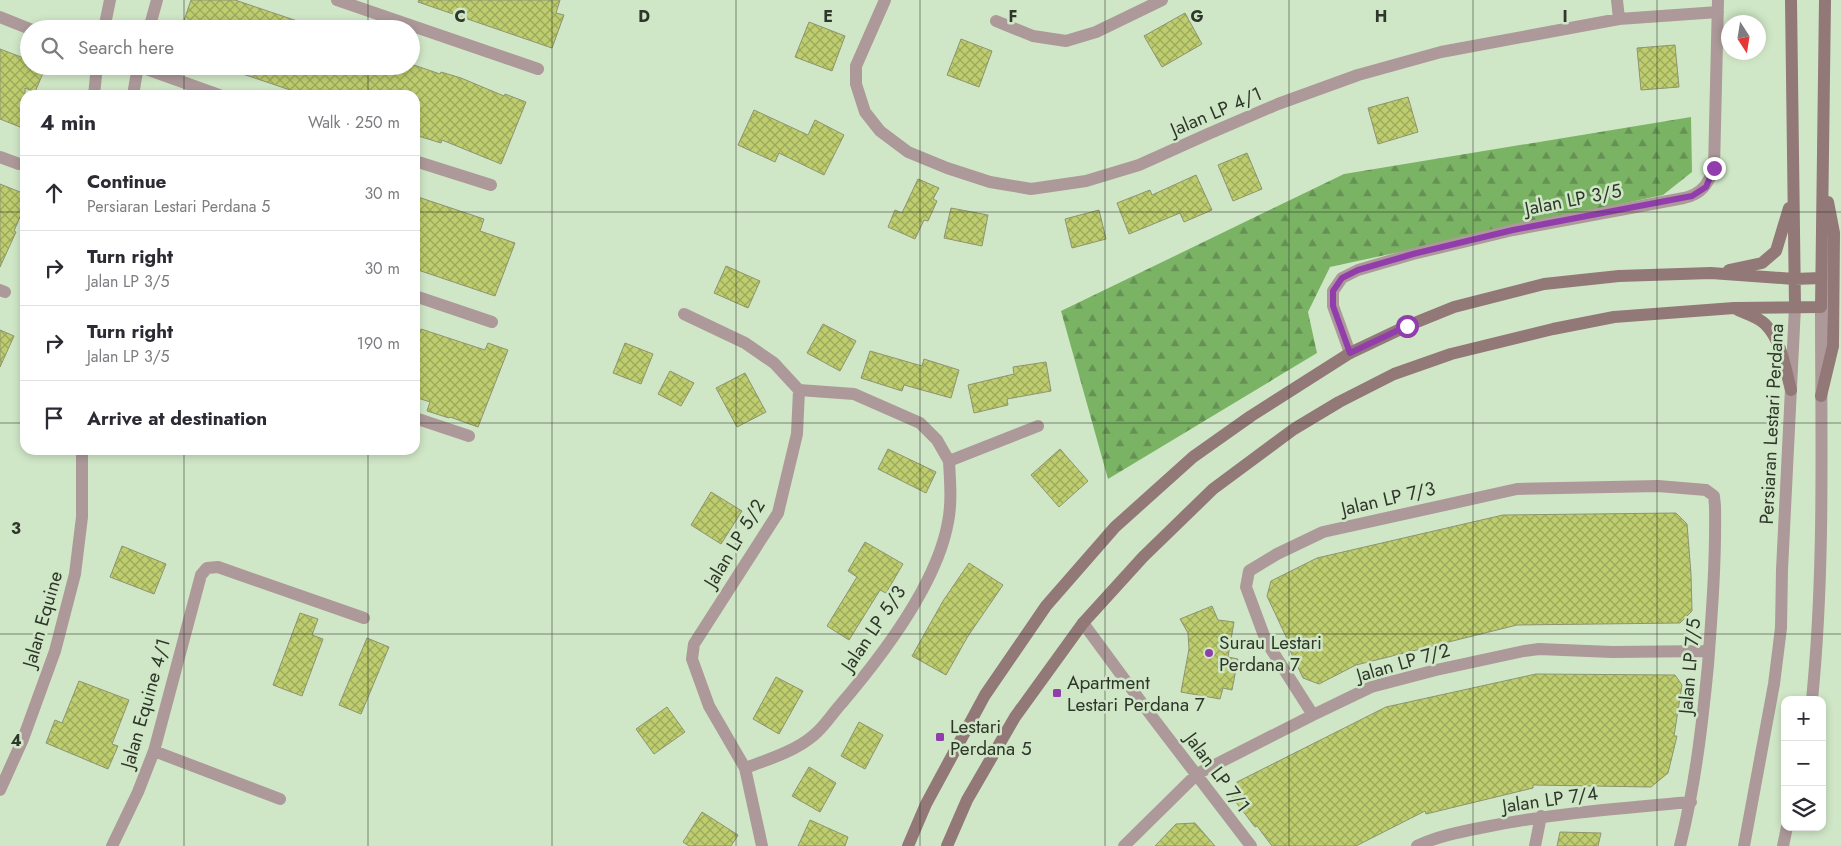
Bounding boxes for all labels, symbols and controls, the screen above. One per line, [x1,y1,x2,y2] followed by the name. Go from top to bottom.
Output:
[454,5,466,28] text: C
[638,5,650,28] text: D
[823,5,833,28] text: E
[1009,5,1017,28] text: F
[1190,5,1204,28] text: G
[1375,5,1387,28] text: H
[1562,5,1568,28] text: I
[1721,15,1766,60] north arrow
[20,20,420,75] search box
[38,34,66,62] icon: search
[78,34,174,61] text: Search here
[1164,80,1266,144] street label: Jalan LP 4/1
[40,108,96,138] text: 4 min
[308,111,400,134] text: Walk · 250 m
[1703,157,1726,180] route end
[87,168,166,195] text: Continue
[1519,177,1624,223] street label: Jalan LP 3/5
[40,179,68,207] icon: ahead
[364,182,400,205] text: 30 m
[87,195,270,218] text: Persiaran Lestari Perdana 5
[87,243,173,270] text: Turn right
[40,254,68,282] icon: right
[364,257,400,280] text: 30 m
[87,270,170,293] text: Jalan LP 3/5
[1396,315,1419,338] route start
[87,318,173,345] text: Turn right
[1753,323,1790,525] street label: Persiaran Lestari Perdana
[40,329,68,357] icon: right
[357,332,400,355] text: 190 m
[87,345,170,368] text: Jalan LP 3/5
[40,404,68,432] icon: arrive
[87,405,267,432] text: Arrive at destination
[1335,475,1438,523] street label: Jalan LP 7/3
[696,494,771,595] street label: Jalan LP 5/2
[11,517,21,540] text: 3
[15,568,69,673] street label: Jalan Equine
[833,580,912,679] street label: Jalan LP 5/3
[1672,617,1707,718] street label: Jalan LP 7/5
[1219,629,1322,678] place label: Surau Lestari Perdana 7
[113,635,177,774] street label: Jalan Equine 4/1
[1350,636,1453,690] street label: Jalan LP 7/2
[1203,647,1215,659] marker: Surau Lestari Perdana 7
[1067,669,1205,718] place label: Apartment Lestari Perdana 7
[1051,687,1063,699] marker: Apartment Lestari Perdana 7
[1781,696,1826,831] map controls
[1781,696,1826,741] button: +
[950,713,1032,762] place label: Lestari Perdana 5
[1177,724,1257,818] street label: Jalan LP 7/1
[10,729,22,752] text: 4
[934,731,946,743] marker: Lestari Perdana 5
[1781,741,1826,786] button: −
[1497,779,1600,820] street label: Jalan LP 7/4
[1781,786,1826,831] button: layers

